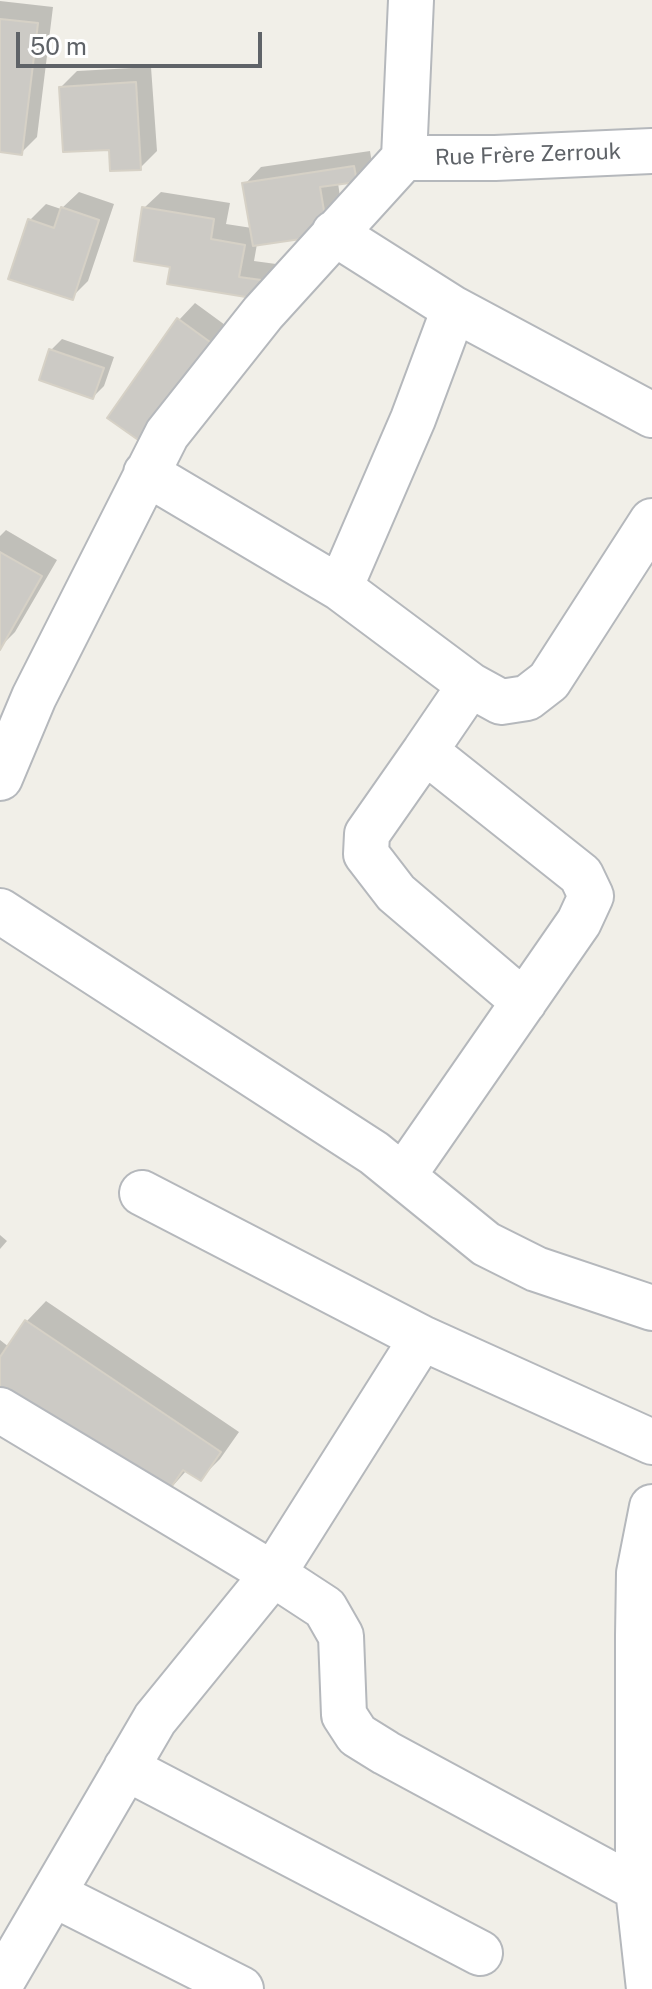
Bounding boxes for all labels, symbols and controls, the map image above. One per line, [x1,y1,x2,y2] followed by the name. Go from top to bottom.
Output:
[20,16,266,66] scale bar
[30,32,87,60] text: 50 m
[434,139,622,171] street label: Rue Frère Zerrouk

